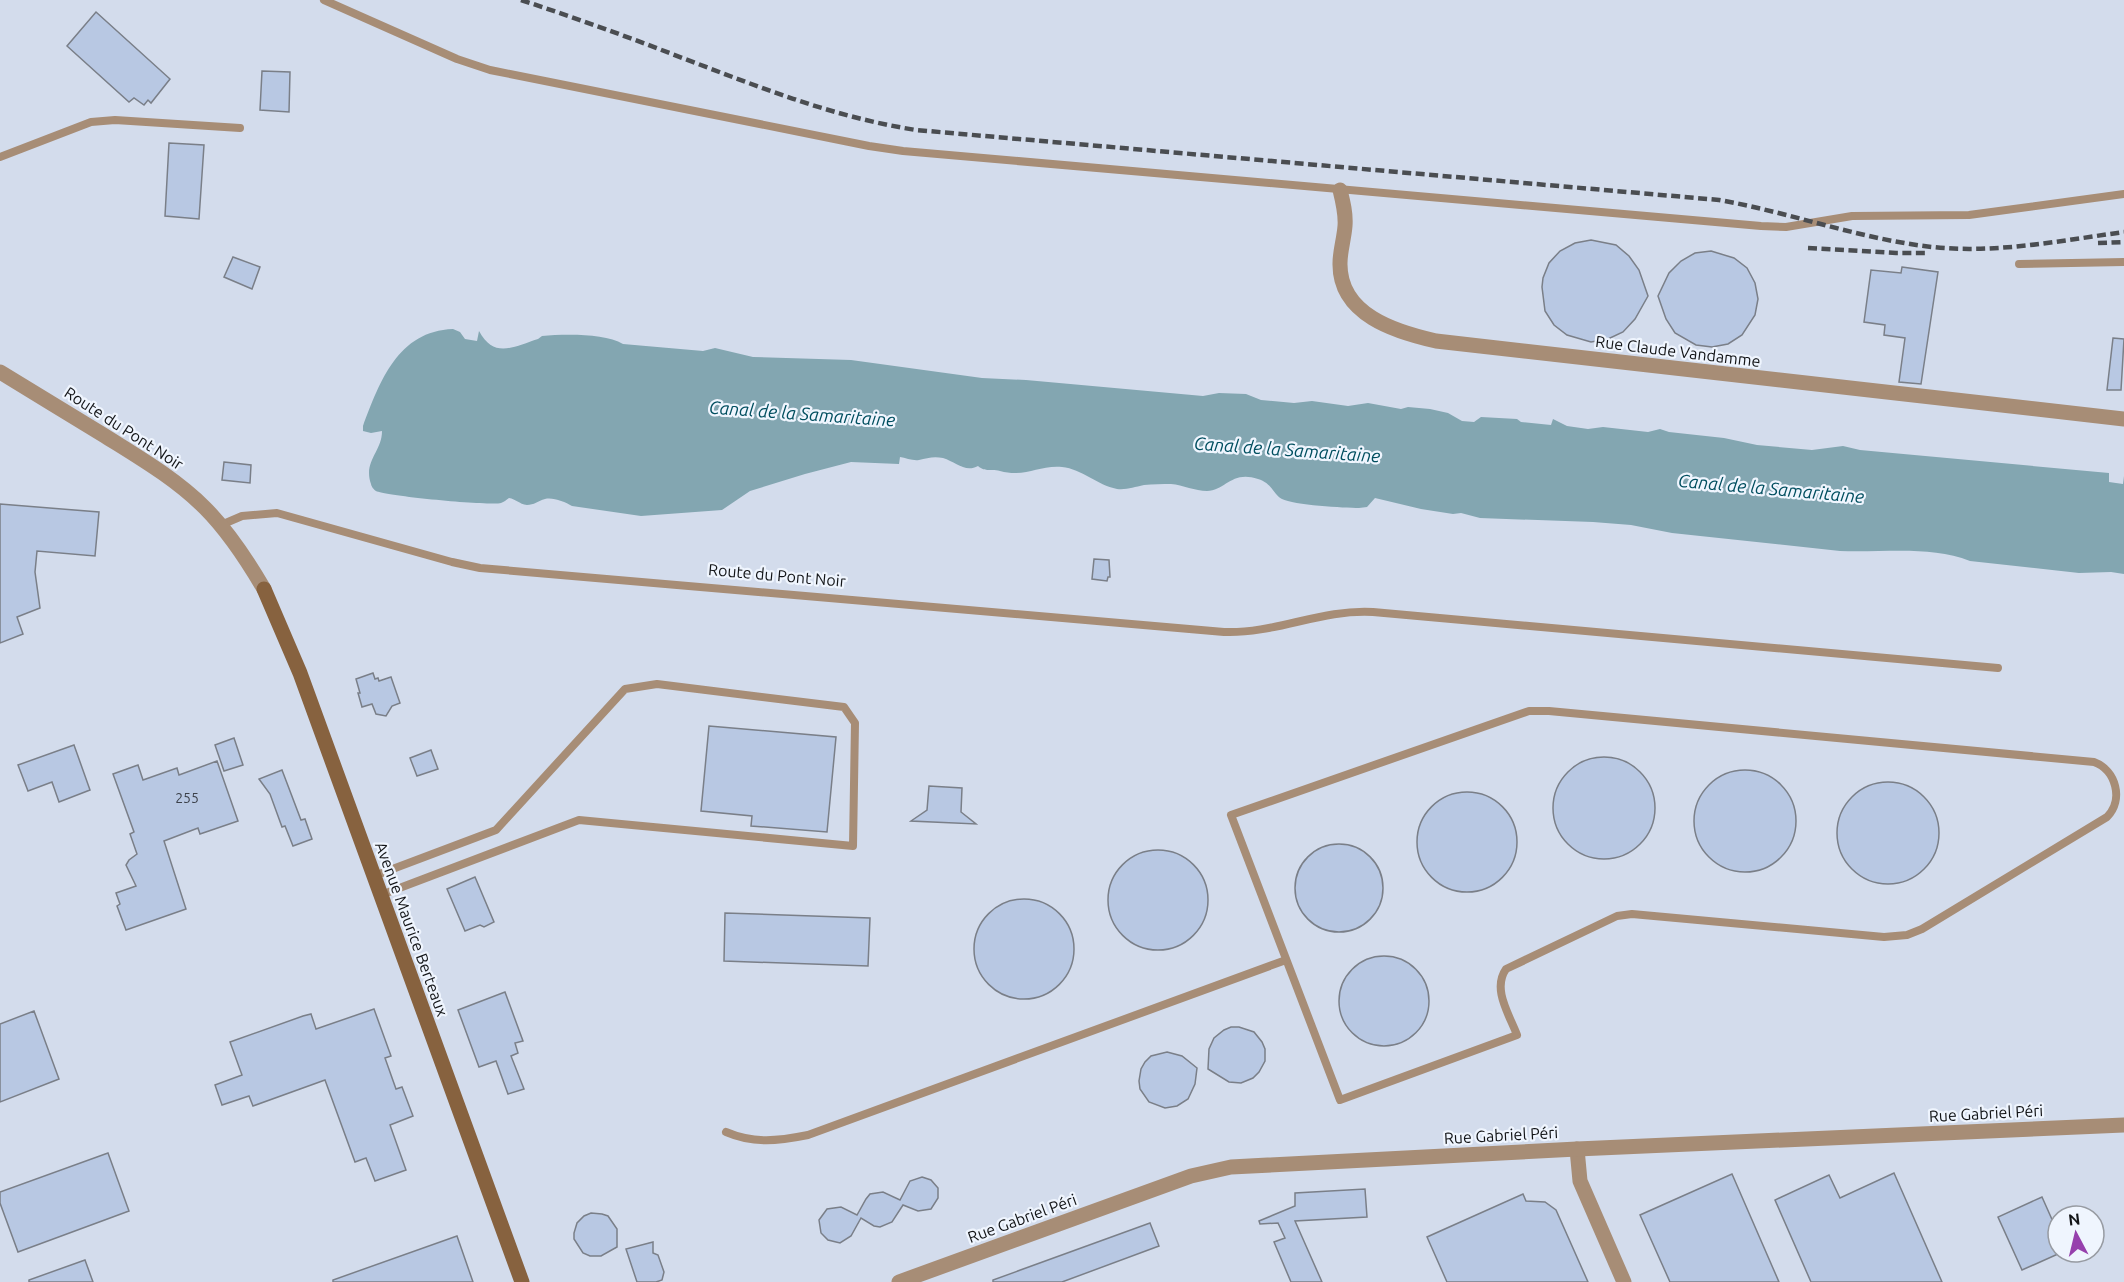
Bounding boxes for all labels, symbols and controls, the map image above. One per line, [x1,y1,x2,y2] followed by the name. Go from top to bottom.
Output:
[1594,332,1762,370] street label: Rue Claude Vandamme
[61,383,187,473] street label: Route du Pont Noir
[708,397,896,429] water label: Canal de la Samaritaine
[1193,433,1381,465] water label: Canal de la Samaritaine
[1677,470,1865,506] water label: Canal de la Samaritaine
[708,560,846,590] street label: Route du Pont Noir
[175,790,199,806] house number: 255
[372,839,452,1019] street label: Avenue Maurice Berteaux
[1928,1101,2044,1125] street label: Rue Gabriel Péri
[1443,1123,1559,1147] street label: Rue Gabriel Péri
[965,1190,1079,1246] street label: Rue Gabriel Péri
[2046,1204,2106,1264] north arrow
[2067,1209,2081,1229] text: N

